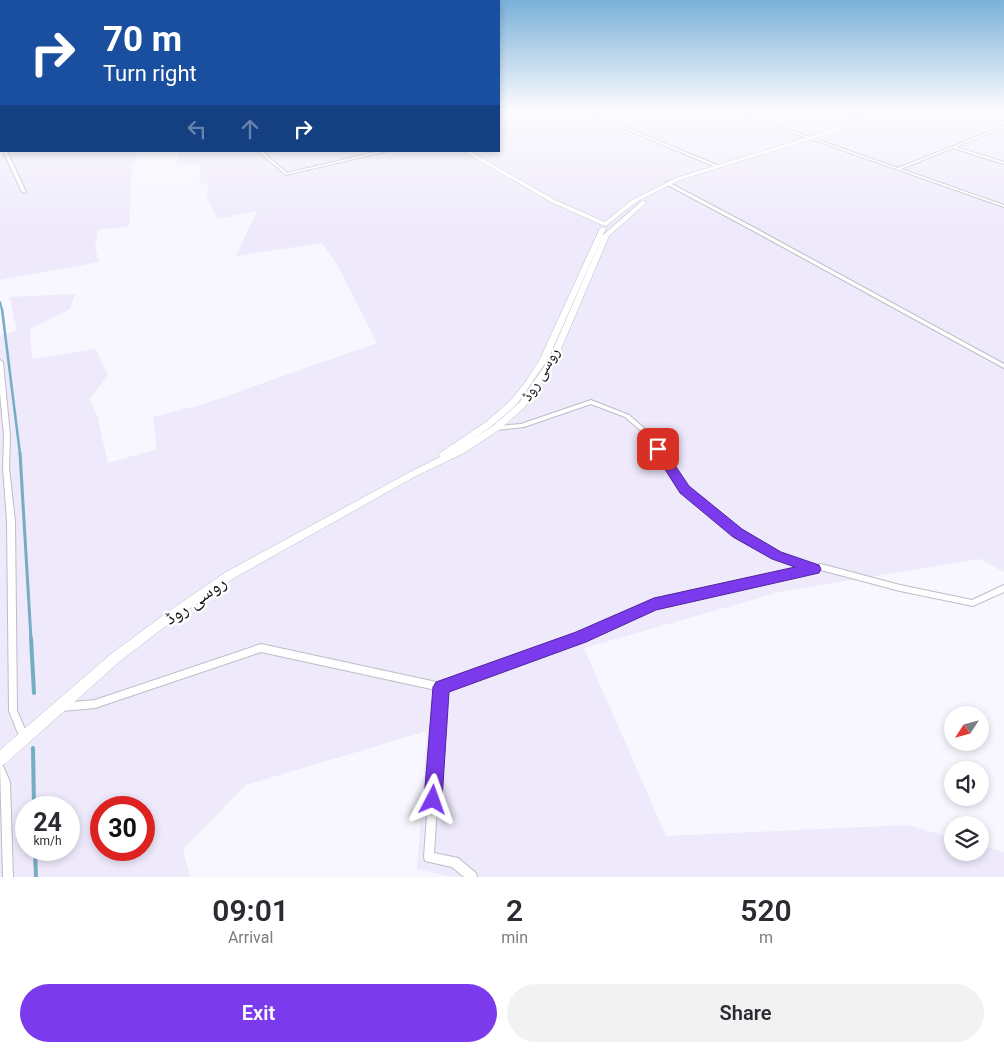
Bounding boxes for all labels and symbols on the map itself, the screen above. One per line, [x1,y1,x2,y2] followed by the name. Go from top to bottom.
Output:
[517,344,564,405] street label: روسی روڈ
[637,428,679,470] pin
[159,570,231,630] street label: روسی روڈ
[944,706,989,751] north arrow
[406,773,458,825] position arrow
[90,796,155,861] speed limit sign: 30

